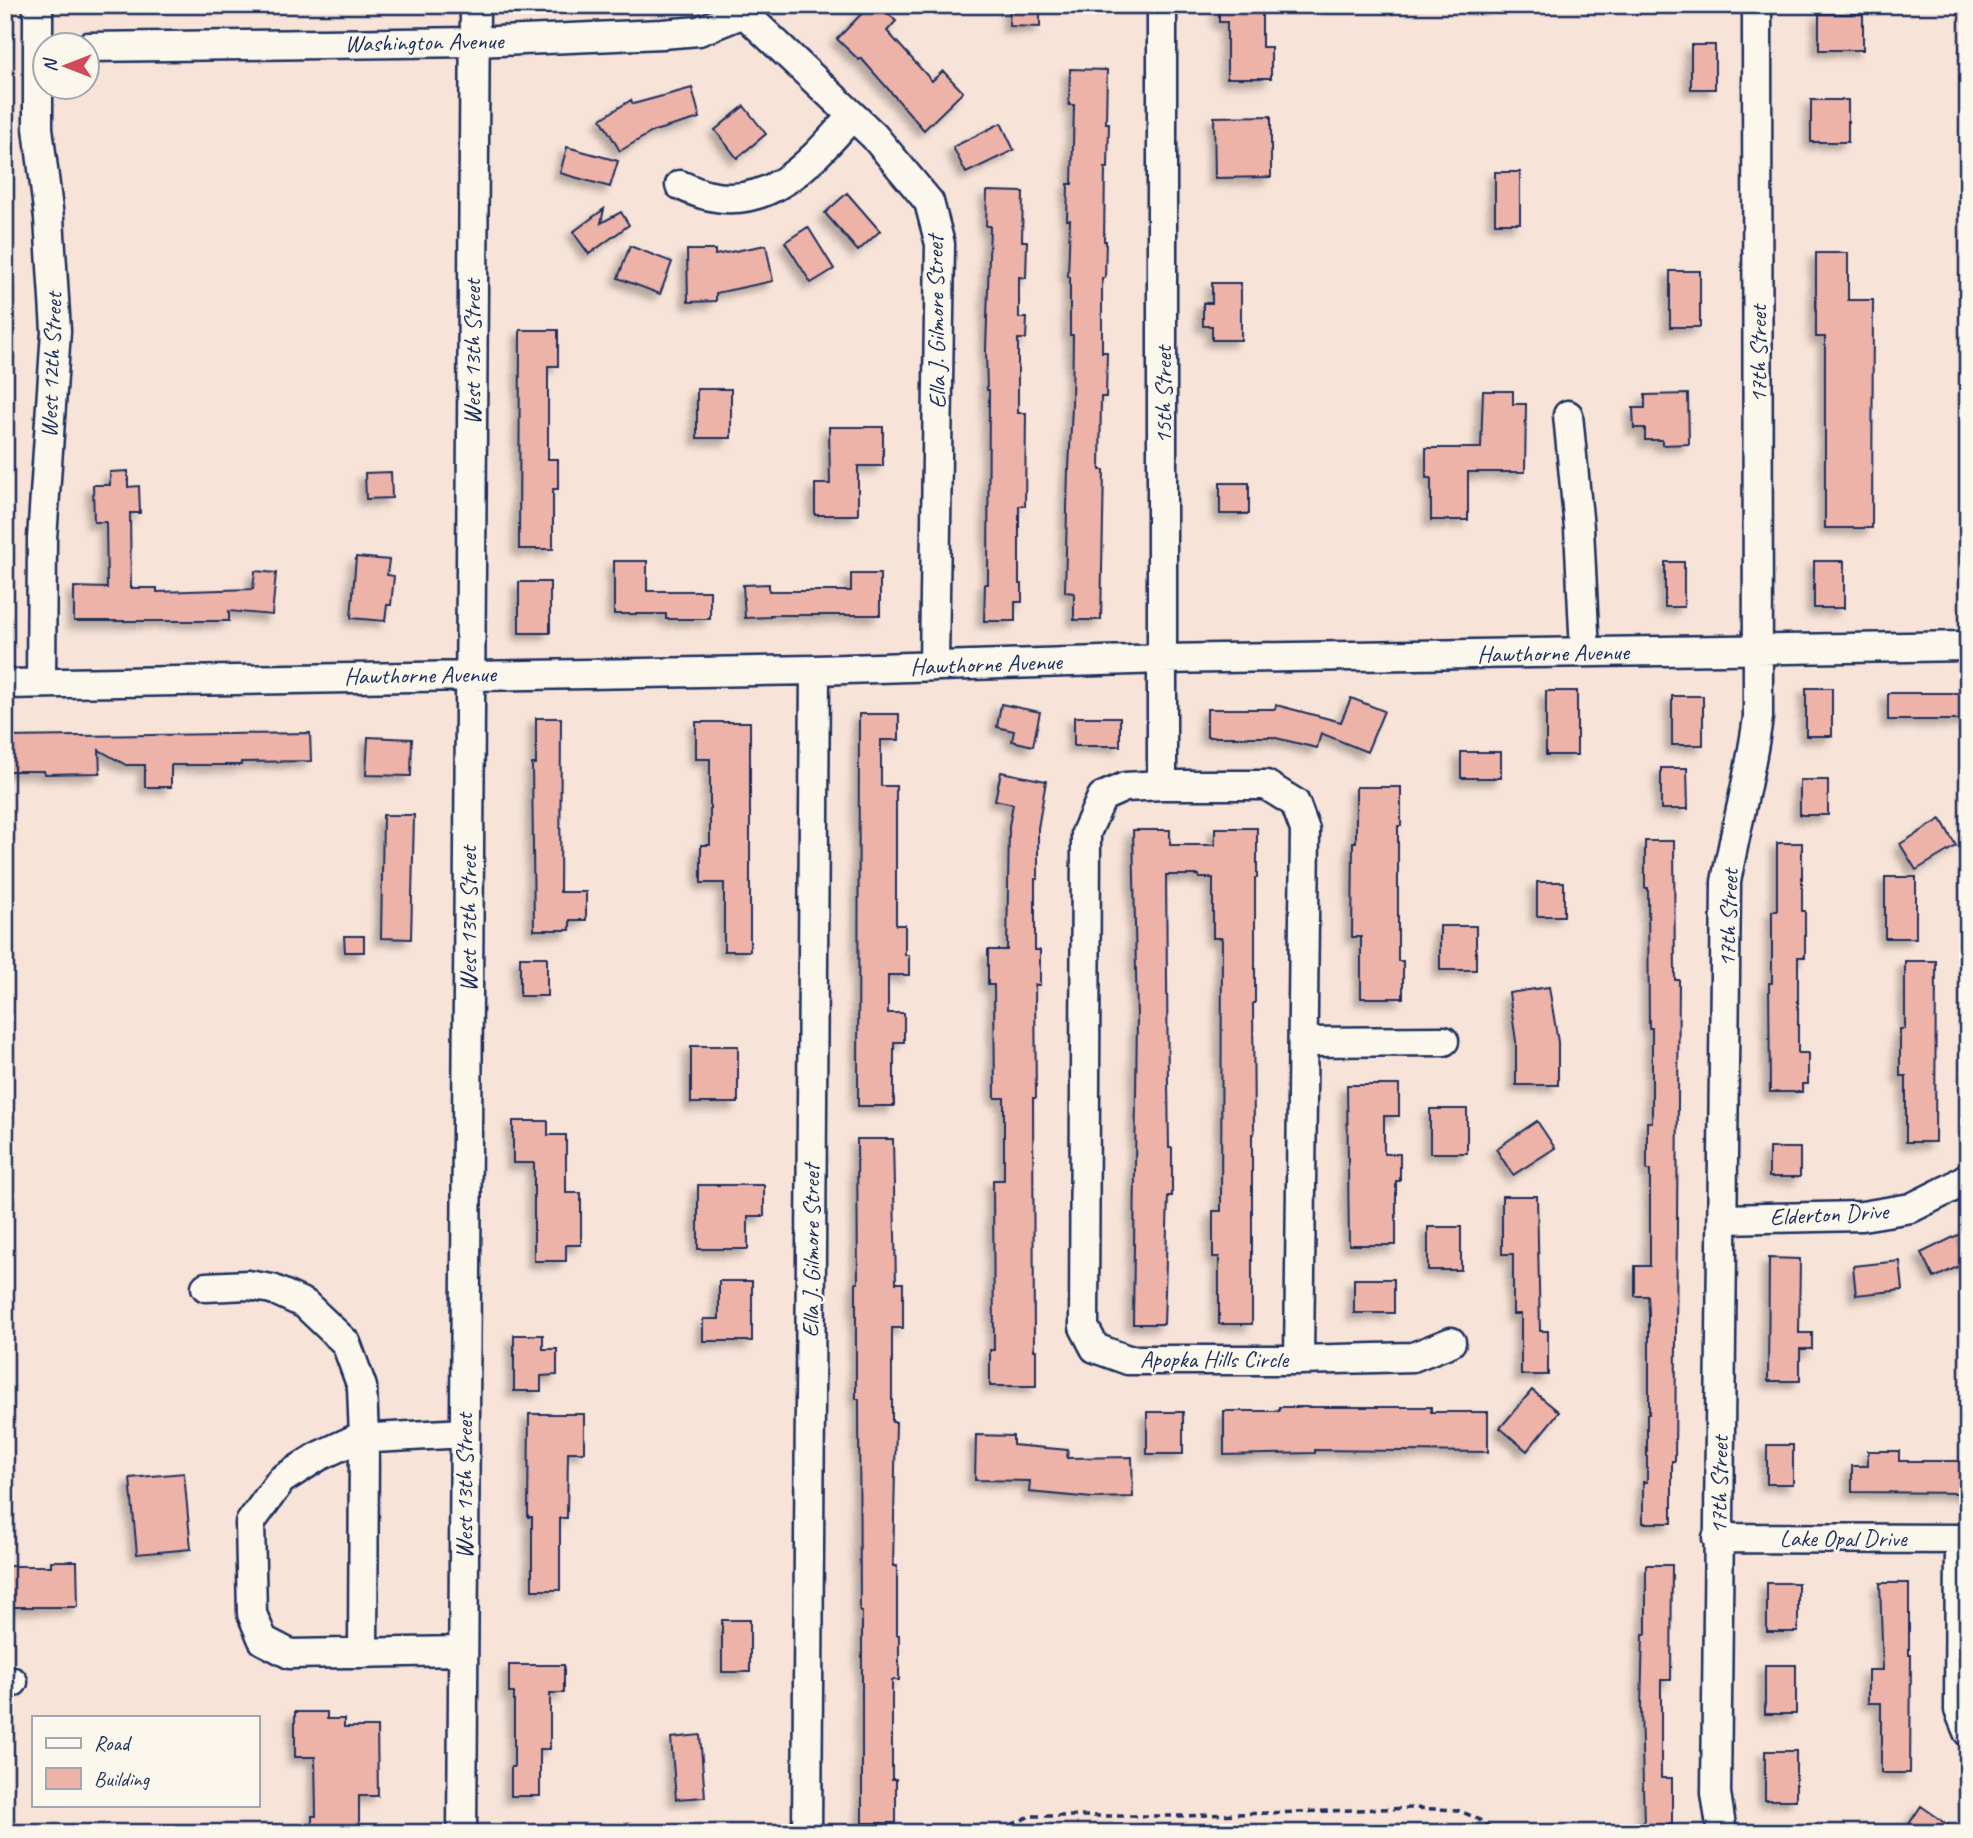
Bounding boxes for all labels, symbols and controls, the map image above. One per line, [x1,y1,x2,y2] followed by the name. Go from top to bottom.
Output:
[344,26,506,58] street label: Washington Avenue
[32,32,102,102] north arrow
[38,57,62,72] text: N
[919,232,953,409] street label: Ella J. Gilmore Street
[457,277,487,425] street label: West 13th Street
[33,290,69,438] street label: West 12th Street
[1743,303,1773,403] street label: 17th Street
[1148,344,1178,444] street label: 15th Street
[1477,637,1631,669] street label: Hawthorne Avenue
[910,646,1065,682] street label: Hawthorne Avenue
[344,659,498,691] street label: Hawthorne Avenue
[453,844,483,992] street label: West 13th Street
[1711,866,1745,968] street label: 17th Street
[796,1161,826,1338] street label: Ella J. Gilmore Street
[1769,1196,1891,1232] street label: Elderton Drive
[1140,1344,1290,1374] street label: Apopka Hills Circle
[449,1411,479,1559] street label: West 13th Street
[1703,1434,1735,1534] street label: 17th Street
[1780,1523,1909,1553] street label: Lake Opal Drive
[32,1716,259,1806] legend
[94,1730,133,1756] text: Road
[94,1766,151,1792] text: Building

